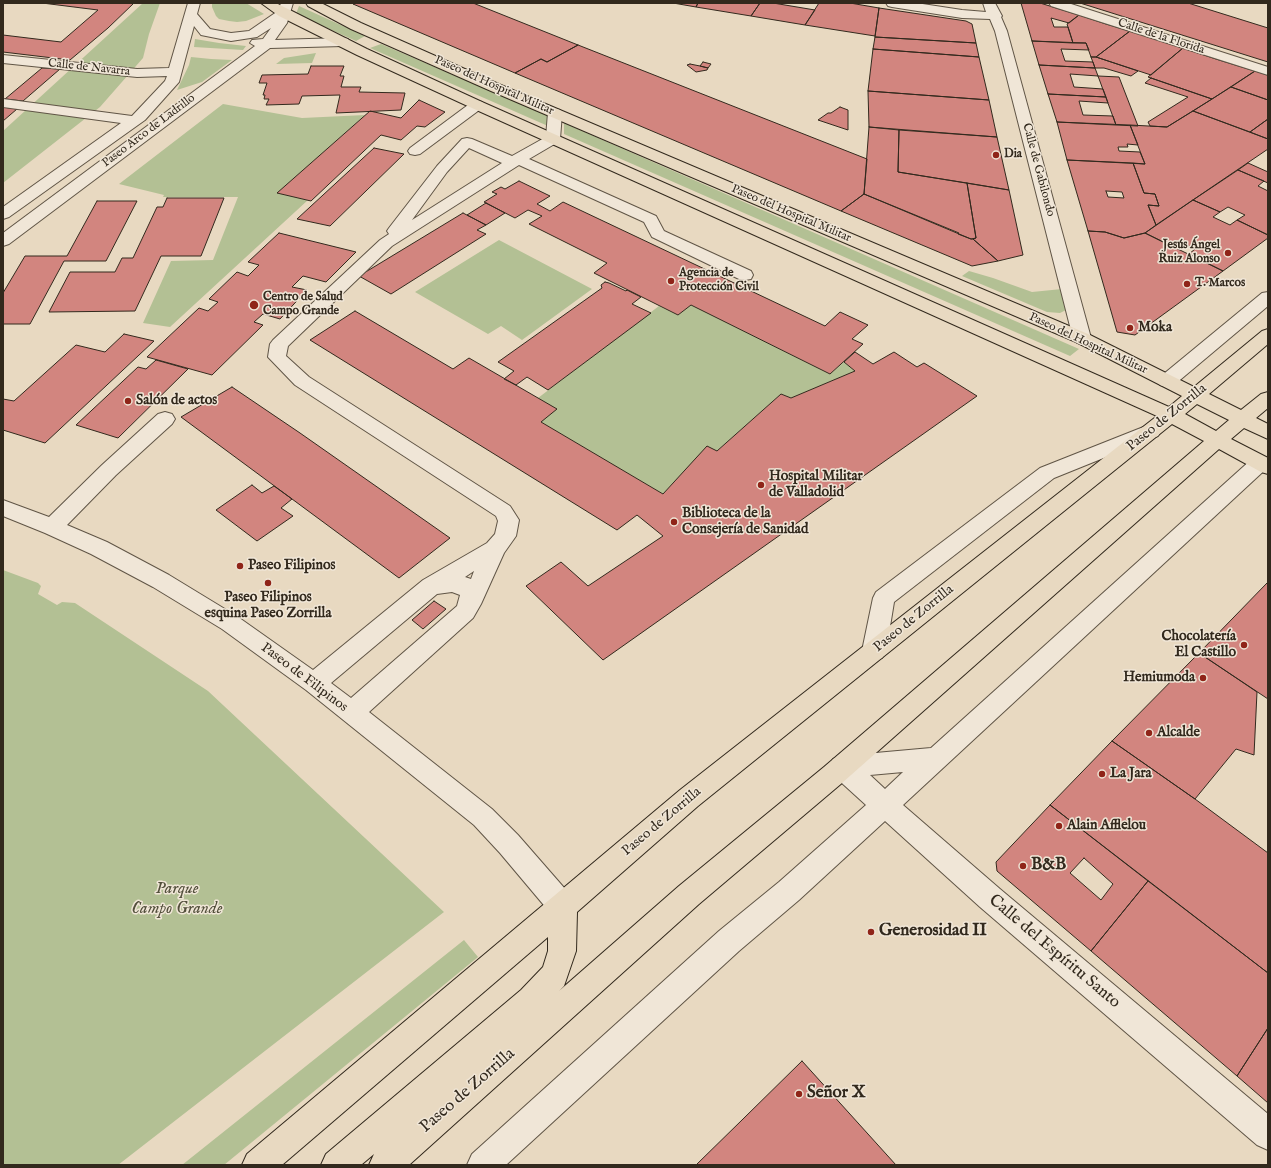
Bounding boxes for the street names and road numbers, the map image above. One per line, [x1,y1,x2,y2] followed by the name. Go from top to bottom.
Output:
[1116,16,1206,58] street label: Calle de la Florida
[432,53,556,119] street label: Paseo del Hospital Militar
[47,57,131,79] street label: Calle de Navarra
[100,91,198,171] street label: Paseo Arco de Ladrillo
[1019,122,1057,218] street label: Calle de Gabilondo
[729,182,853,246] street label: Paseo del Hospital Militar
[1027,310,1149,378] street label: Paseo del Hospital Militar
[1124,381,1210,455] street label: Paseo de Zorrilla
[871,582,957,656] street label: Paseo de Zorrilla
[257,640,351,716] street label: Paseo de Filipinos
[619,784,705,860] street label: Paseo de Zorrilla
[984,891,1124,1013] street label: Calle del Espíritu Santo
[416,1044,520,1138] street label: Paseo de Zorrilla

